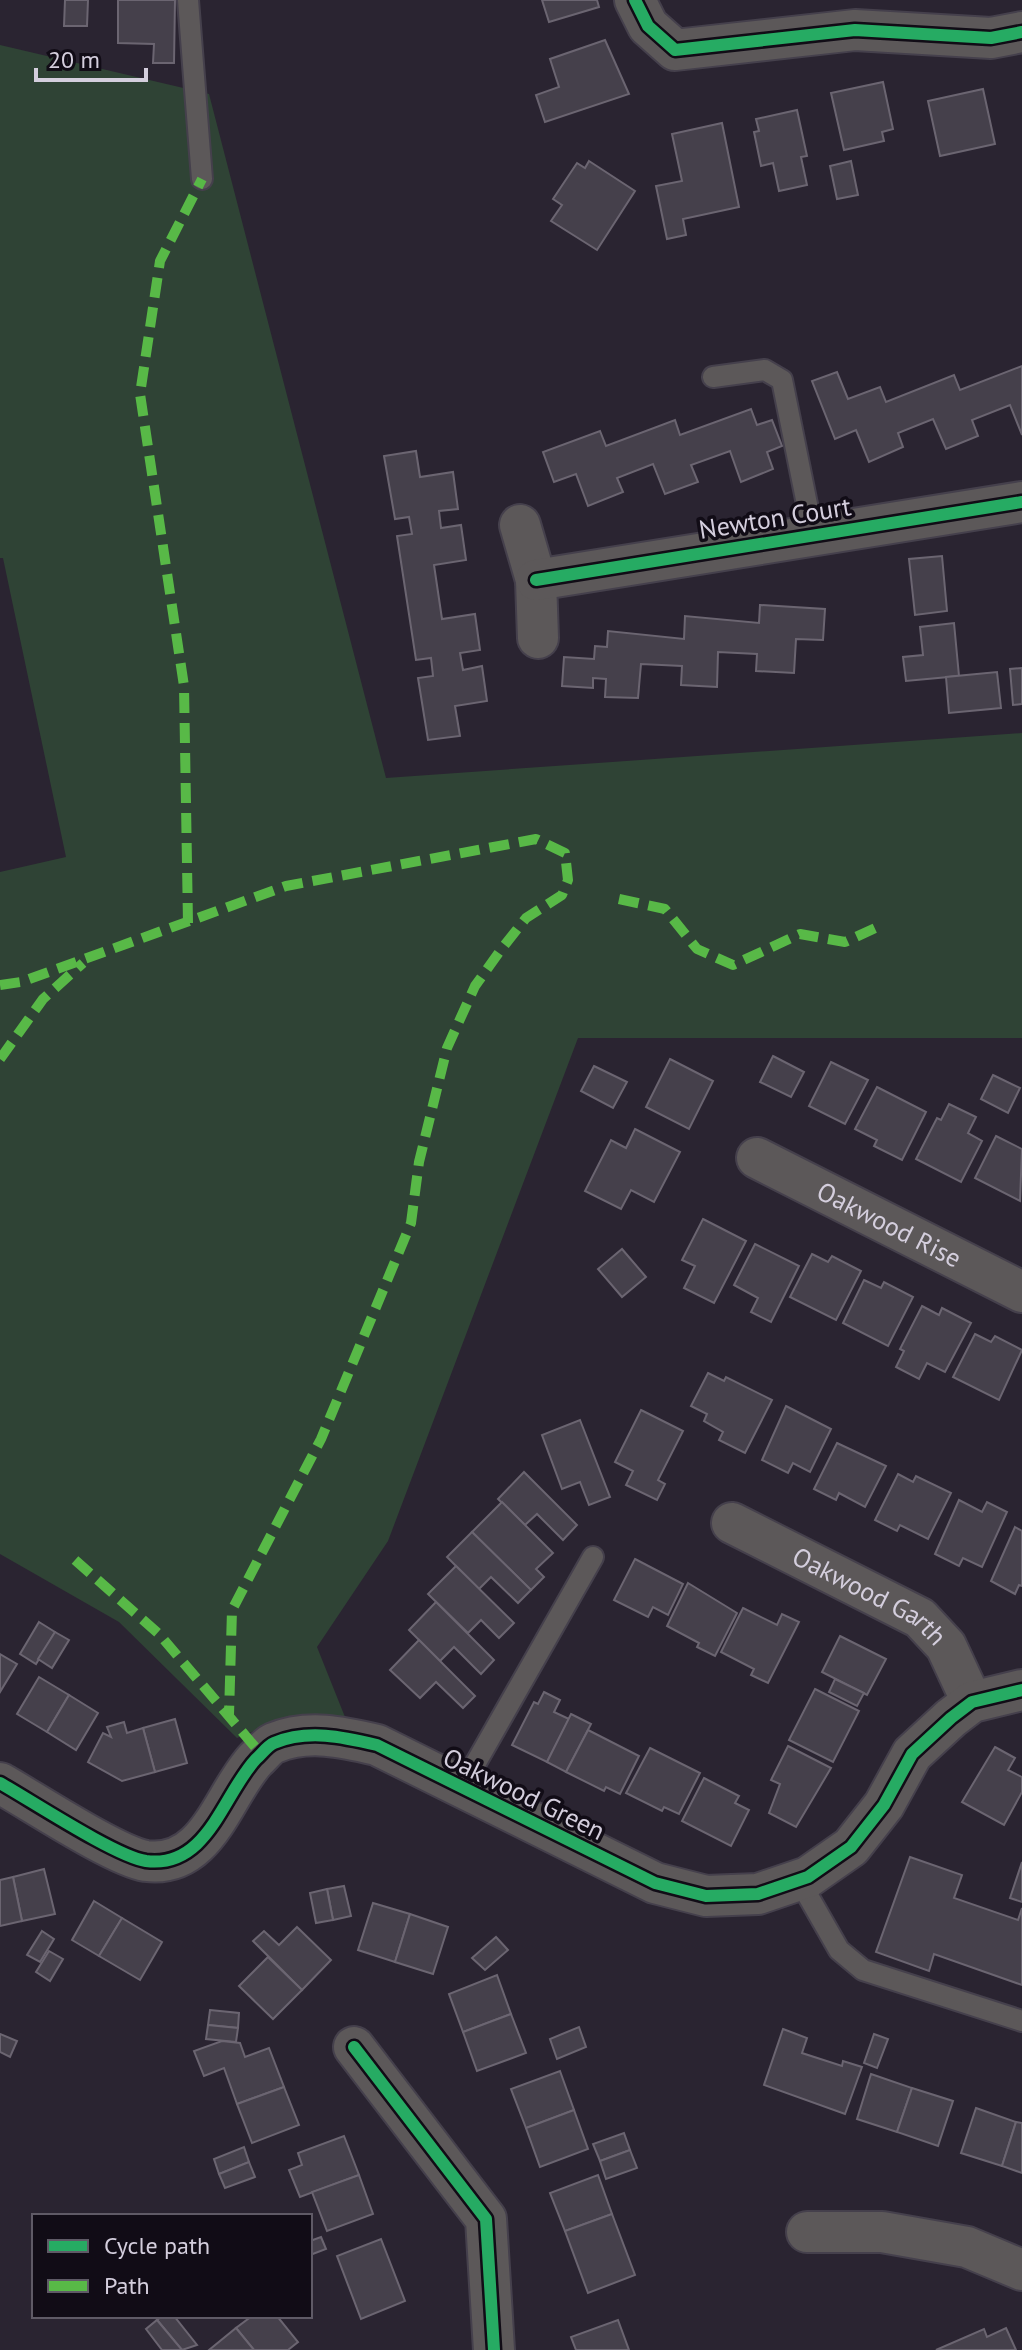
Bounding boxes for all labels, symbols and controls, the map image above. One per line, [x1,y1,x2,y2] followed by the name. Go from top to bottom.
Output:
[36,32,146,82] scale bar
[48,44,100,75] text: 20 m
[697,489,853,546] street label: Newton Court
[812,1174,967,1275] street label: Oakwood Rise
[787,1539,954,1652] street label: Oakwood Garth
[438,1740,610,1847] street label: Oakwood Green
[32,2214,312,2318] legend
[104,2230,210,2261] text: Cycle path
[104,2270,150,2301] text: Path

